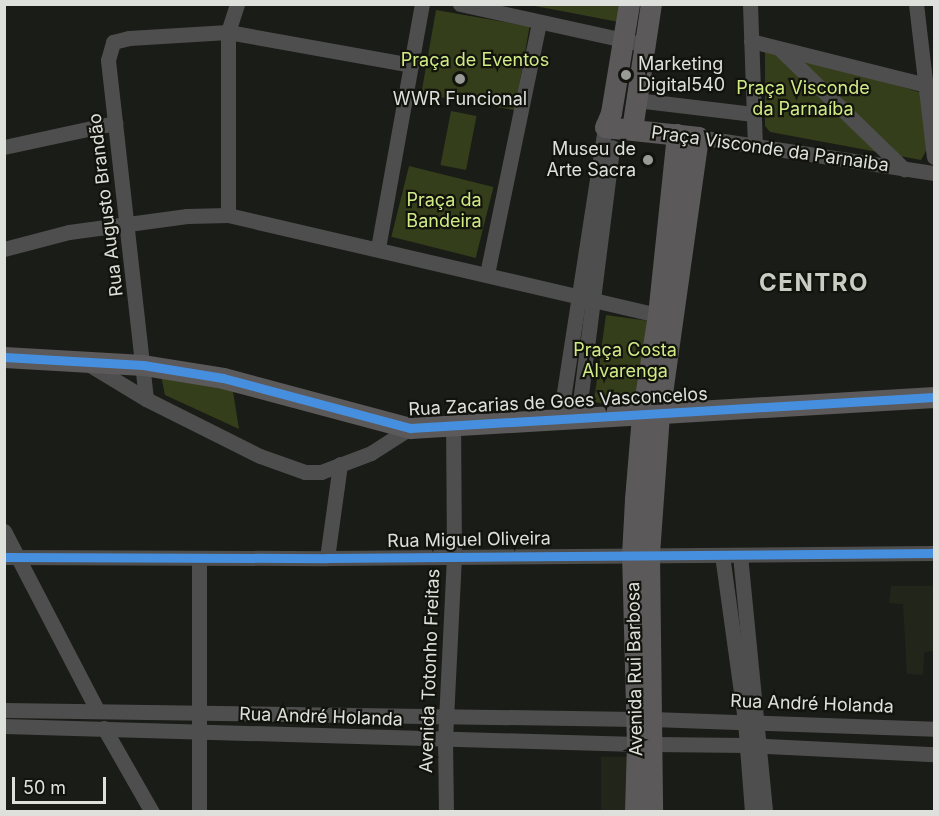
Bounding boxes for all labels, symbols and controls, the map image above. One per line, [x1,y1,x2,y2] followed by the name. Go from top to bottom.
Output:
[401,49,549,71] park label: Praça de Eventos
[638,54,725,97] place label: Marketing Digital540
[619,68,633,82] marker: Marketing Digital540
[453,72,467,86] marker: WWR Funcional
[736,78,870,121] park label: Praça Visconde da Parnaíba
[393,88,527,110] place label: WWR Funcional
[84,112,128,298] street label: Rua Augusto Brandão
[650,122,890,176] street label: Praça Visconde da Parnaiba
[546,139,636,182] place label: Museu de Arte Sacra
[641,153,655,167] marker: Museu de Arte Sacra
[406,190,482,232] park label: Praça da Bandeira
[759,269,869,297] district label: CENTRO
[573,340,677,382] park label: Praça Costa Alvarenga
[408,383,708,421] street label: Rua Zacarias de Goes Vasconcelos
[387,528,551,552] street label: Rua Miguel Oliveira
[416,569,444,773] street label: Avenida Totonho Freitas
[623,581,647,757] street label: Avenida Rui Barbosa
[730,690,894,718] street label: Rua André Holanda
[239,703,403,731] street label: Rua André Holanda
[15,765,110,803] scale bar
[23,777,66,798] text: 50 m

